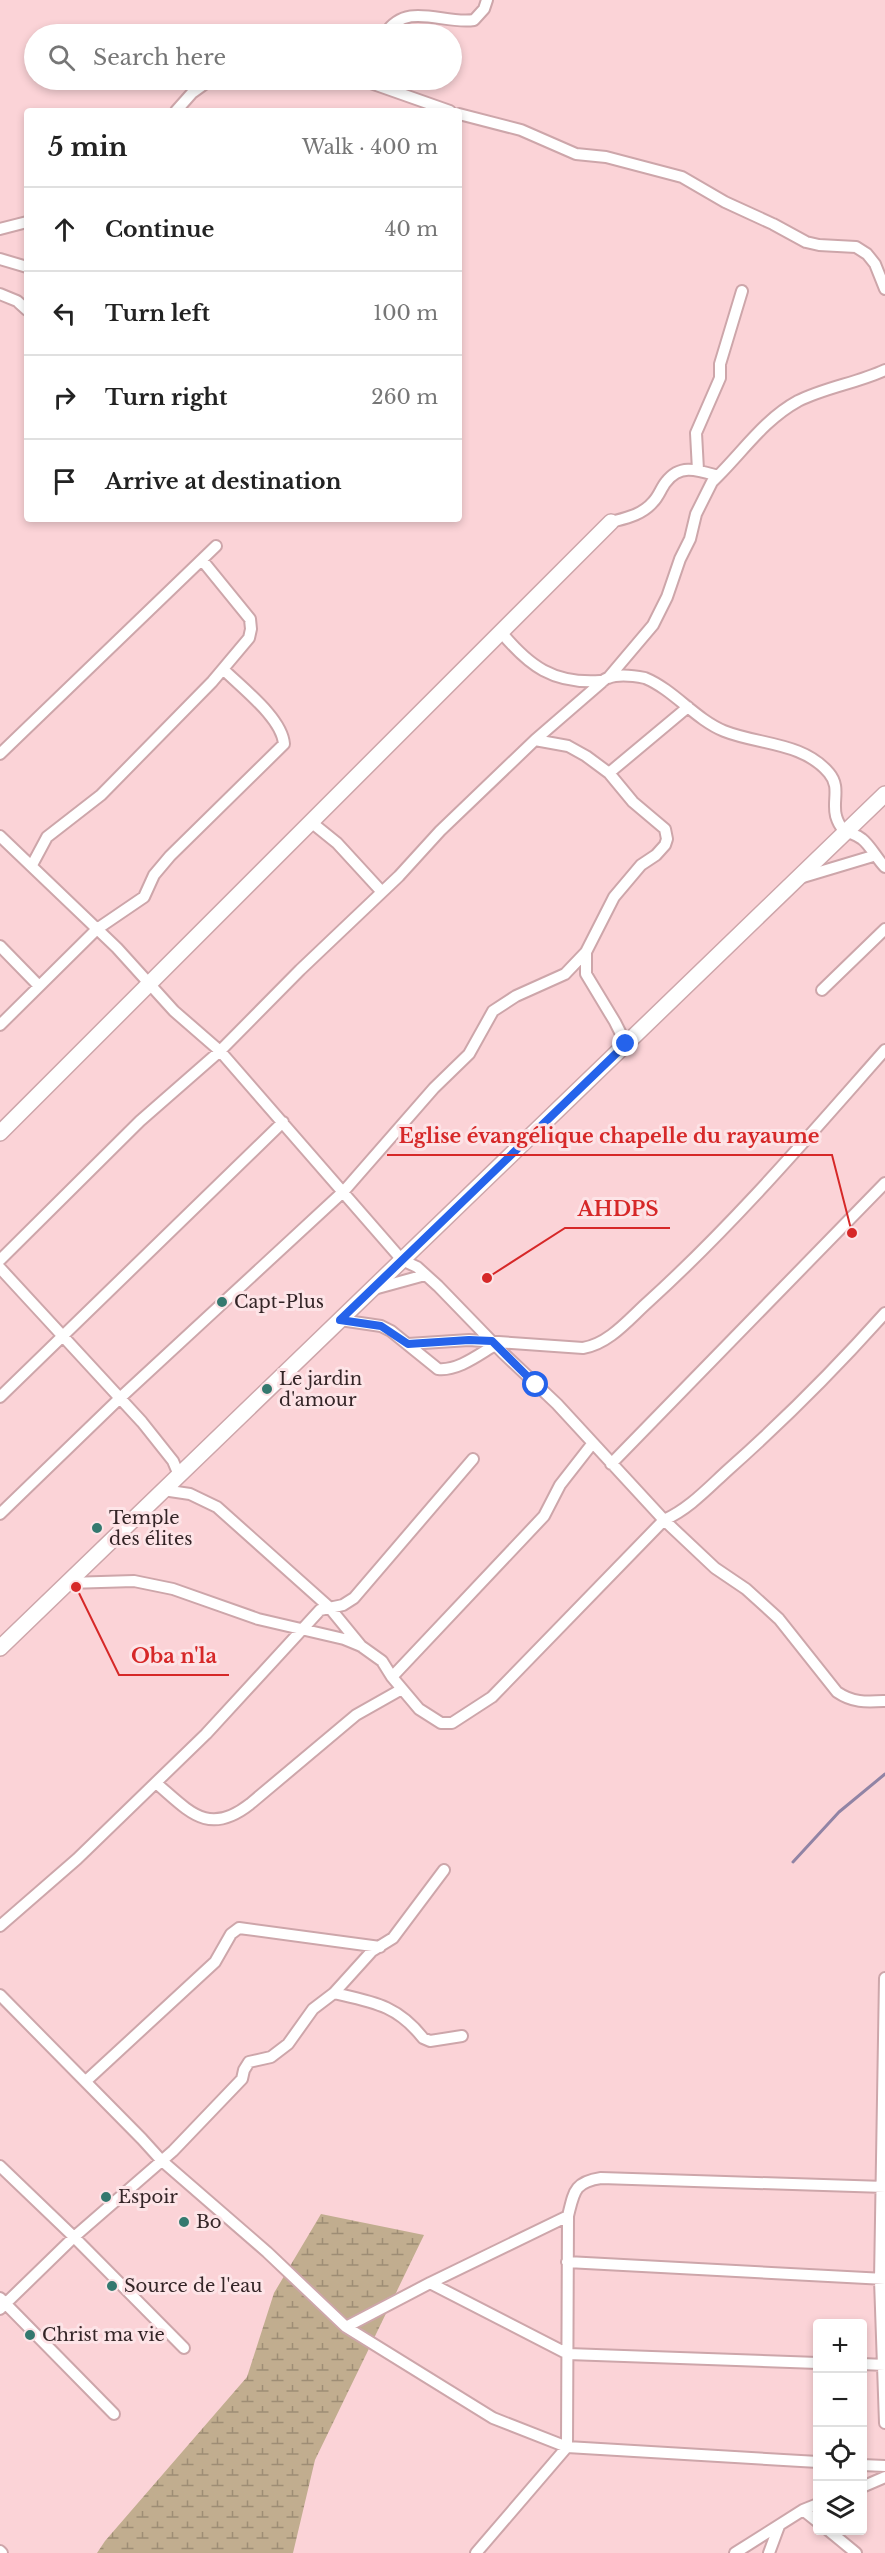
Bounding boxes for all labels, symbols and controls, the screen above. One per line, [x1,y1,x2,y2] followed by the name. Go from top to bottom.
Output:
[24,24,462,90] search box
[45,41,78,74] icon: search
[93,44,226,71] text: Search here
[48,131,127,163] text: 5 min
[302,135,438,159] text: Walk · 400 m
[48,213,81,246] icon: ahead
[105,216,214,243] text: Continue
[385,217,438,241] text: 40 m
[48,297,81,330] icon: left
[105,300,210,327] text: Turn left
[373,301,438,325] text: 100 m
[48,381,81,414] icon: right
[105,384,227,411] text: Turn right
[371,385,438,409] text: 260 m
[48,465,81,498] icon: arrive
[105,468,342,495] text: Arrive at destination
[612,1030,638,1056] route end
[387,1117,832,1155] callout: Eglise évangélique chapelle du rayaume
[399,1124,819,1148] text: Eglise évangélique chapelle du rayaume
[565,1190,670,1228] callout: AHDPS
[577,1197,658,1221] text: AHDPS
[234,1291,324,1313] place label: Capt-Plus
[215,1295,229,1309] marker: Capt-Plus
[279,1368,362,1411] place label: Le jardin d'amour
[522,1371,548,1397] route start
[260,1382,274,1396] marker: Le jardin d'amour
[109,1507,192,1550] place label: Temple des élites
[90,1521,104,1535] marker: Temple des élites
[119,1637,229,1675] callout: Oba n'la
[131,1644,218,1668] text: Oba n'la
[118,2186,178,2208] place label: Espoir
[99,2190,113,2204] marker: Espoir
[196,2211,222,2233] place label: Bo
[177,2215,191,2229] marker: Bo
[124,2275,262,2297] place label: Source de l'eau
[105,2279,119,2293] marker: Source de l'eau
[813,2319,867,2535] map controls
[813,2319,867,2373] button: +
[42,2324,165,2346] place label: Christ ma vie
[23,2328,37,2342] marker: Christ ma vie
[813,2373,867,2427] button: −
[813,2427,867,2481] button: locate
[813,2481,867,2535] button: layers

